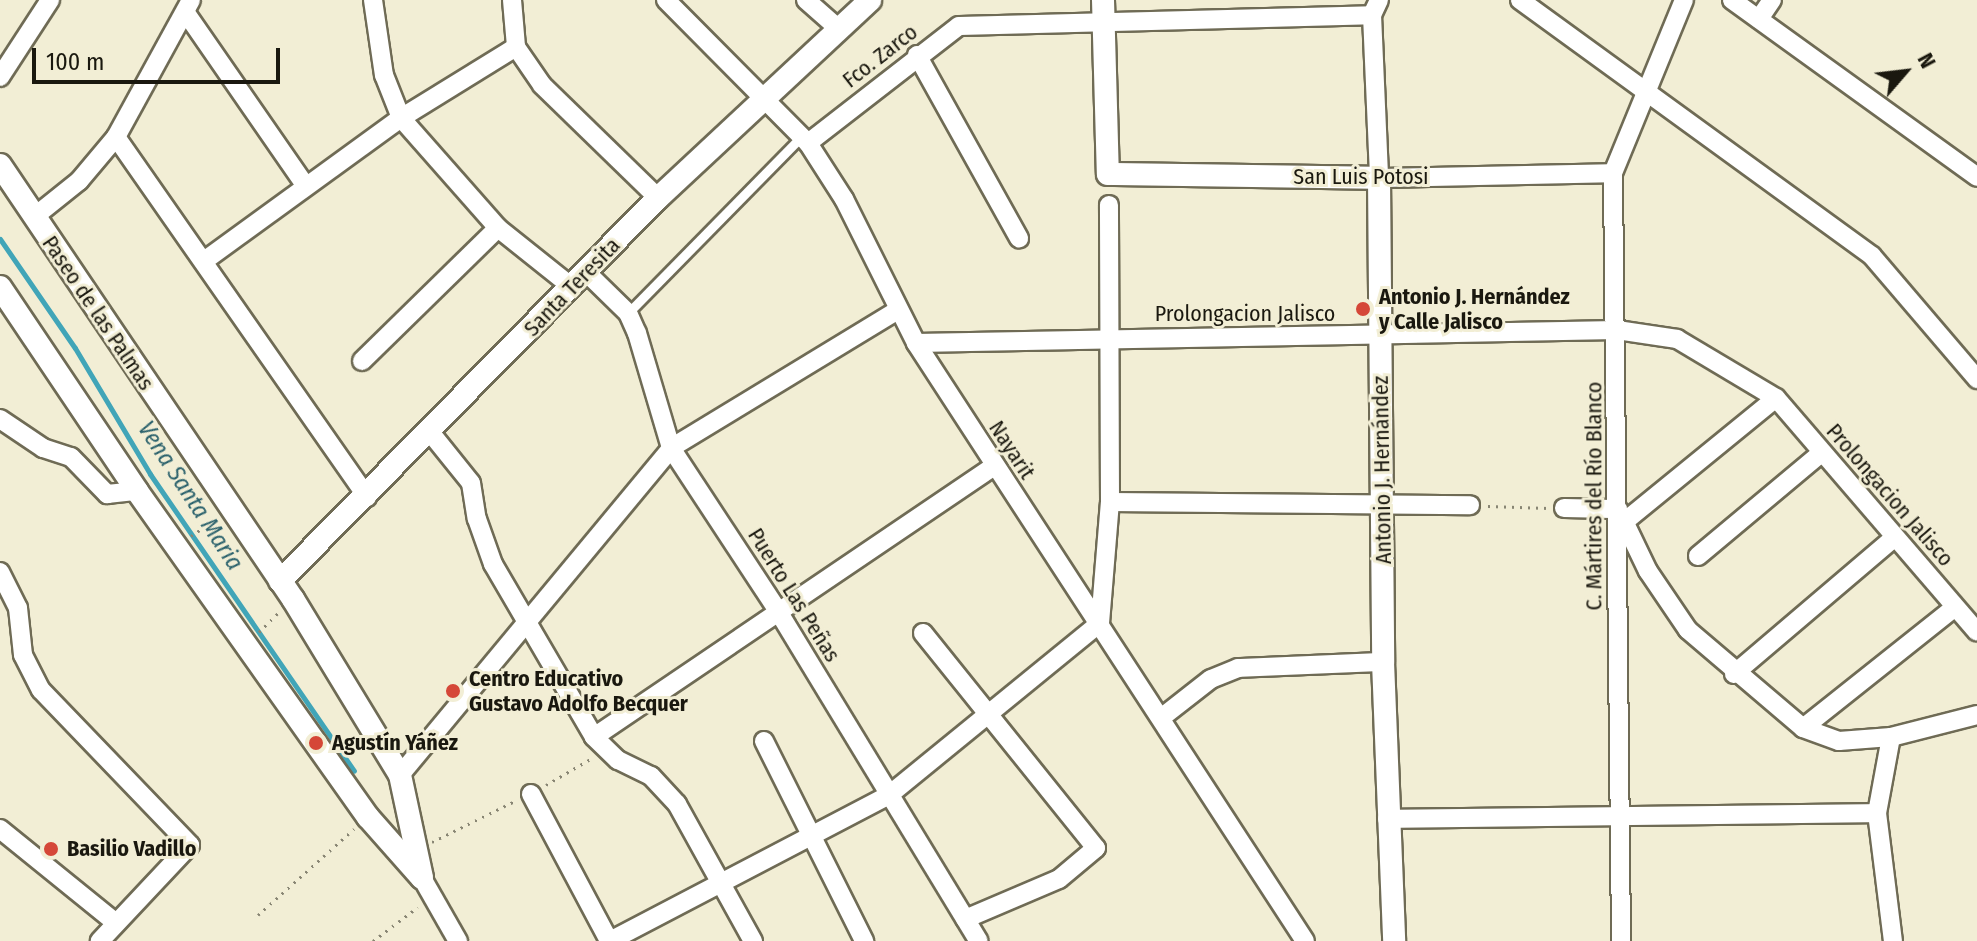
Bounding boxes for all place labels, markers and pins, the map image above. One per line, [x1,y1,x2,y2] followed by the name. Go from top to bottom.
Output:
[1379,283,1570,334] place label: Antonio J. Hernández y Calle Jalisco
[1354,300,1372,318] marker: Antonio J. Hernández y Calle Jalisco
[469,665,688,716] place label: Centro Educativo Gustavo Adolfo Becquer
[444,682,462,700] marker: Centro Educativo Gustavo Adolfo Becquer
[332,730,458,756] place label: Agustín Yáñez
[307,734,325,752] marker: Agustín Yáñez
[67,836,196,862] place label: Basilio Vadillo
[42,840,60,858] marker: Basilio Vadillo

